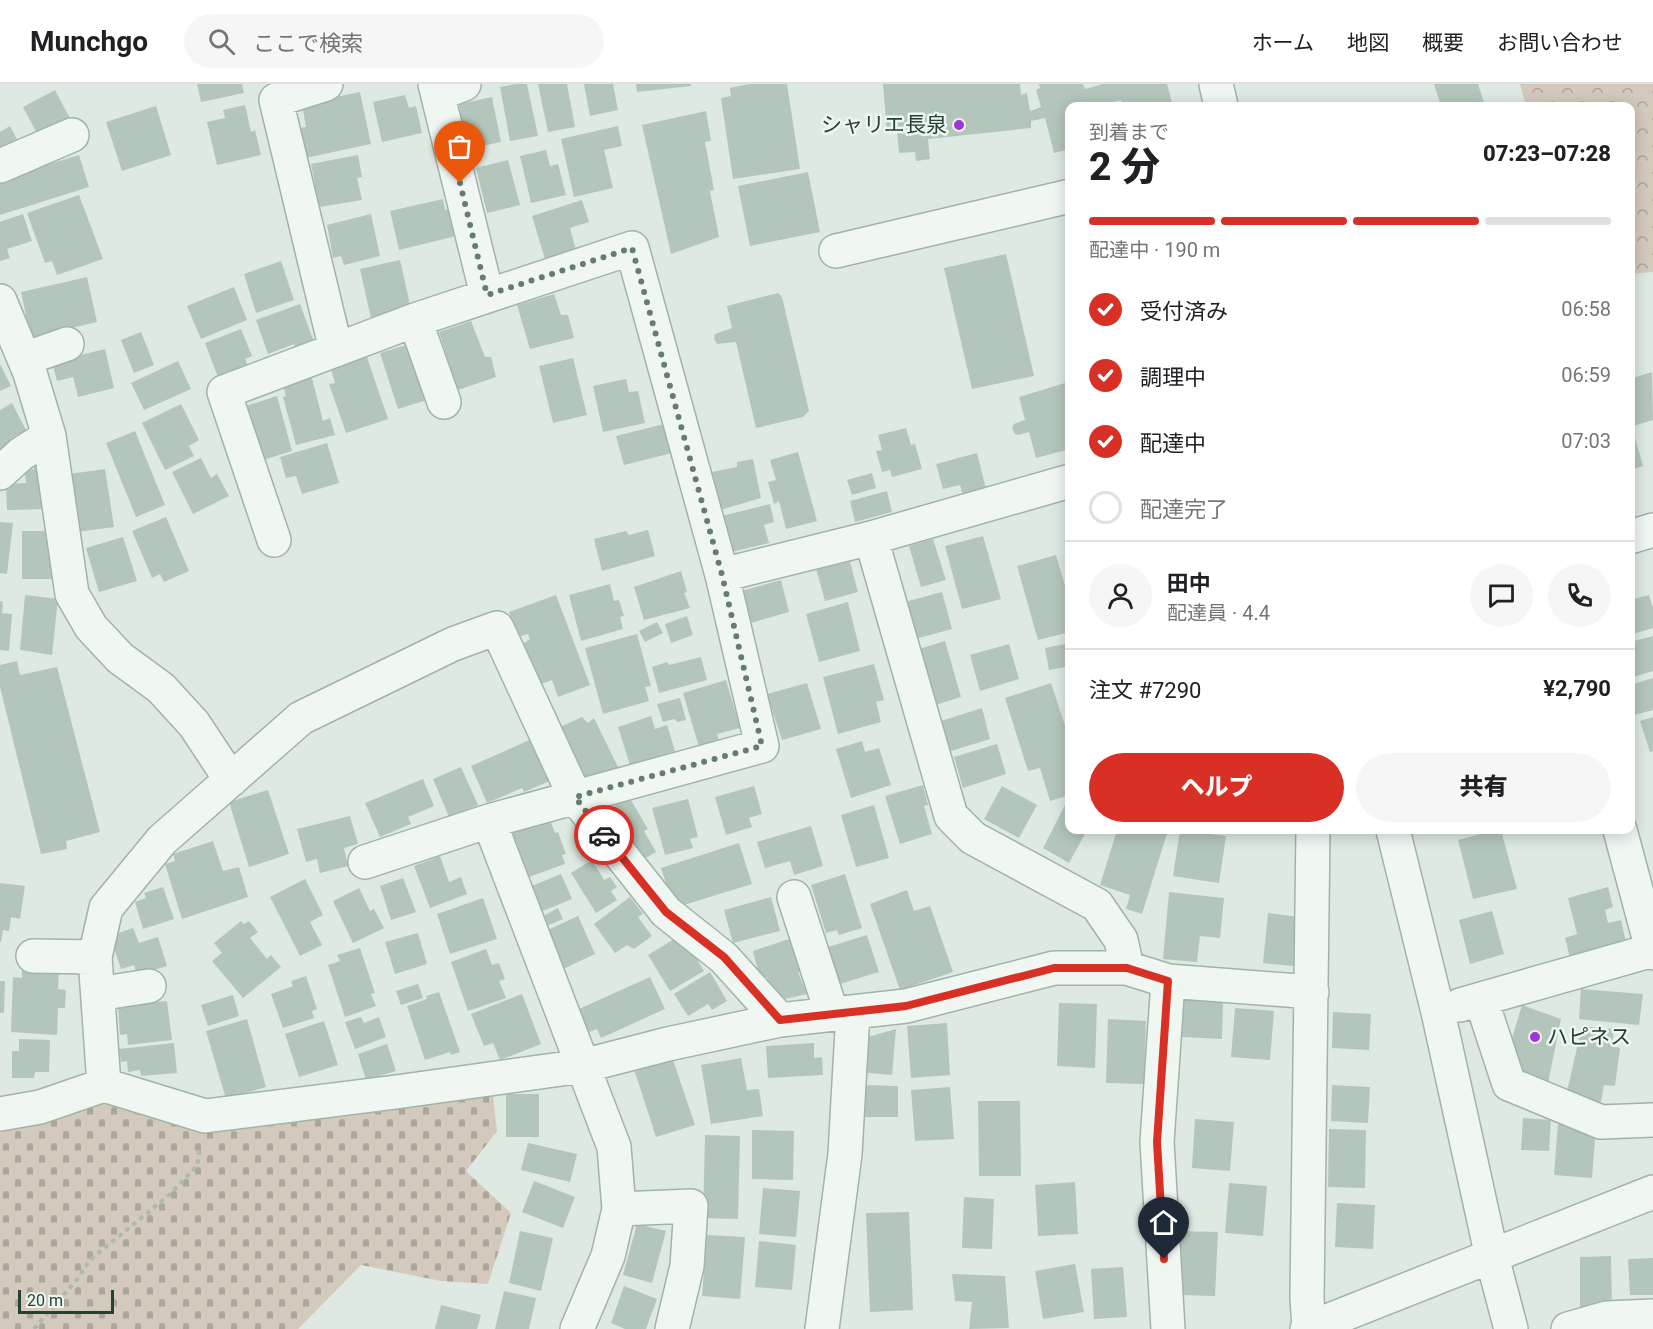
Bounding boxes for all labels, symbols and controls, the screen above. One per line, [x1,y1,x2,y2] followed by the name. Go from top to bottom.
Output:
[184,14,604,68] search box
[30,25,148,58] text: Munchgo
[205,25,238,58] icon: search
[253,31,363,56] text: ここで検索
[1252,31,1314,55] text: ホーム
[1347,31,1389,55] text: 地図
[1422,31,1464,55] text: 概要
[1497,31,1623,55] text: お問い合わせ
[821,113,947,137] place label: シャリエ長泉
[952,118,966,132] marker: シャリエ長泉
[1089,120,1169,144] text: 到着まで
[434,121,485,183] pin
[443,130,476,163] icon: bag
[1483,141,1611,166] text: 07:23–07:28
[1089,144,1160,190] text: 2 分
[1089,238,1220,262] text: 配達中 · 190 m
[1089,293,1122,326] icon: check
[1561,297,1611,321] text: 06:58
[1140,299,1228,324] text: 受付済み
[1089,359,1122,392] icon: check
[1561,363,1611,387] text: 06:59
[1140,365,1206,390] text: 調理中
[1089,425,1122,458] icon: check
[1561,429,1611,453] text: 07:03
[1140,431,1206,456] text: 配達中
[1140,497,1228,522] text: 配達完了
[1089,564,1152,627] button: person
[1470,564,1533,627] button: chat
[1548,564,1611,627] button: phone
[1167,571,1211,596] text: 田中
[1167,601,1270,625] text: 配達員 · 4.4
[1543,676,1611,701] text: ¥2,790
[1089,678,1201,703] text: 注文 #7290
[1089,753,1344,822] button: ヘルプ
[1356,753,1611,822] button: 共有
[574,805,634,865] courier
[588,819,621,852] icon: car
[1547,1025,1631,1049] place label: ハピネス
[1528,1030,1542,1044] marker: ハピネス
[1138,1197,1189,1259] pin
[1147,1206,1180,1239] icon: home
[18,1287,114,1314] scale bar
[27,1291,63,1310] text: 20 m

